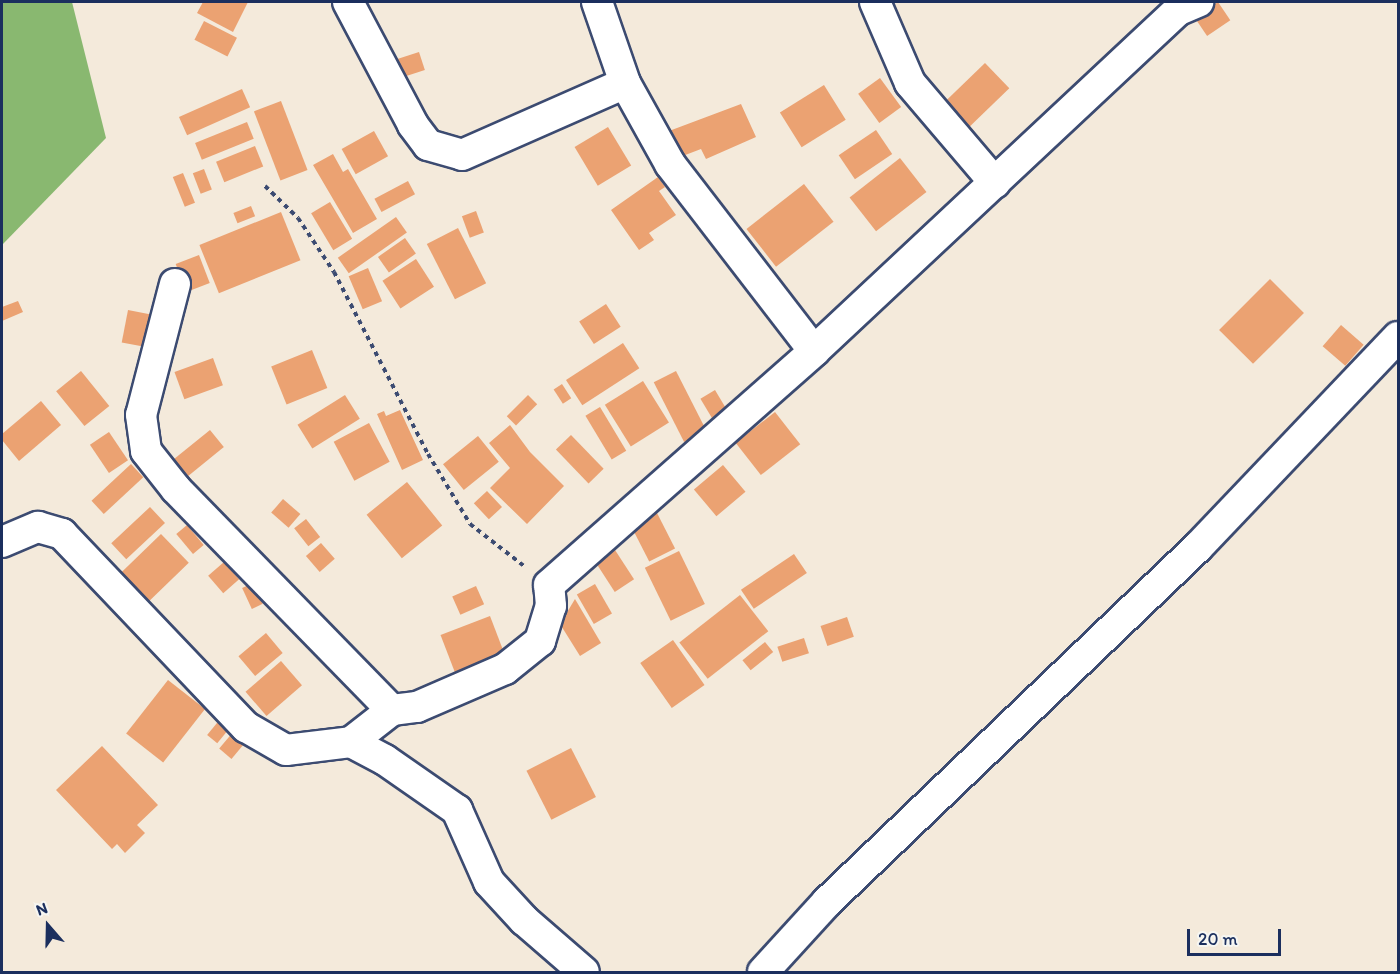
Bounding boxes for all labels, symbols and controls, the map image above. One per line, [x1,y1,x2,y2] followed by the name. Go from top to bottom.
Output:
[18,896,78,956] north arrow
[33,898,50,919] text: N
[1190,917,1284,955] scale bar
[1198,928,1238,950] text: 20 m

